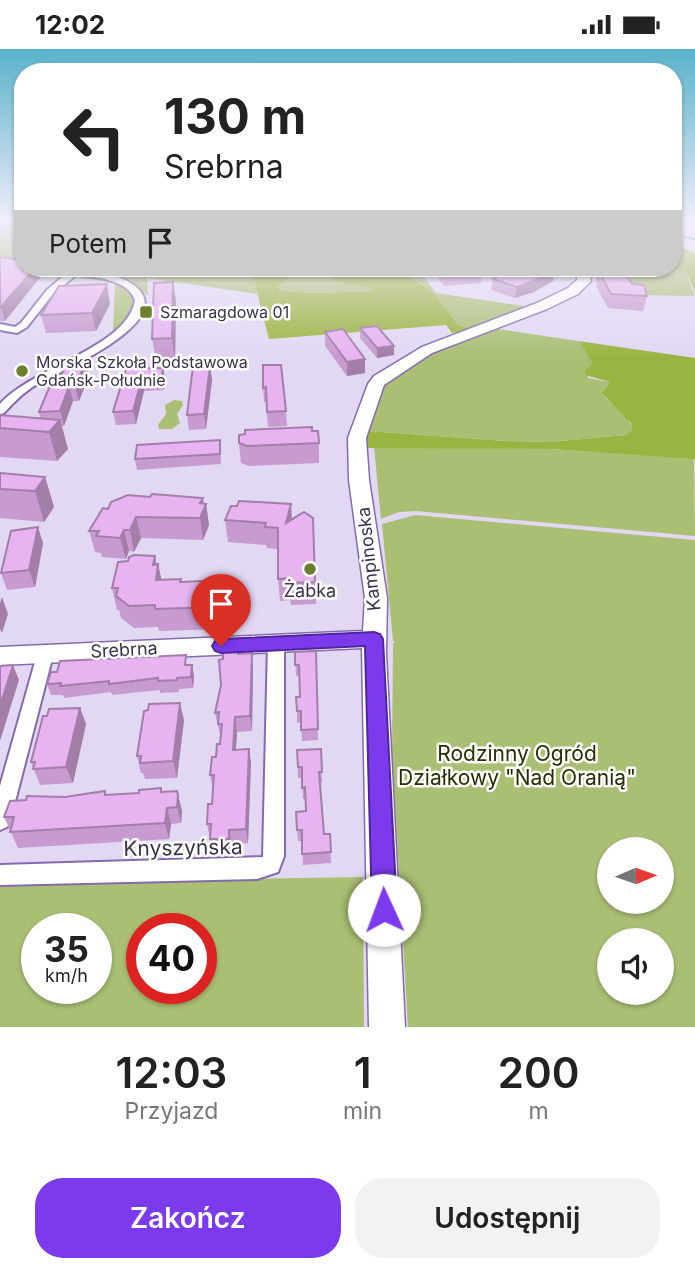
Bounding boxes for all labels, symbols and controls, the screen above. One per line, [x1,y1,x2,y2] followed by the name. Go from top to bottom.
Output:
[35,9,105,40] text: 12:02
[164,87,306,146] text: 130 m
[49,91,140,182] icon: left
[164,147,284,186] text: Srebrna
[141,224,179,262] icon: arrive
[49,228,127,259] text: Potem
[160,302,289,322] place label: Szmaragdowa 01
[138,304,154,320] marker: Szmaragdowa 01
[36,352,248,390] place label: Morska Szkoła Podstawowa Gdańsk-Południe
[14,363,30,379] marker: Morska Szkoła Podstawowa Gdańsk-Południe
[353,506,384,612] street label: Kampinoska
[302,561,318,577] marker: Żabka
[191,574,251,646] pin
[284,579,336,601] place label: Żabka
[202,585,240,623] icon: arrive
[90,637,158,662] street label: Srebrna
[398,741,636,790] park label: Rodzinny Ogród Działkowy "Nad Oranią"
[123,834,243,861] street label: Knyszyńska
[597,837,674,913] north arrow
[597,837,674,1005] map controls
[347,873,421,947] position arrow
[126,913,217,1004] speed limit sign: 40
[44,928,89,970] text: 35
[597,928,674,1005] button: sound
[45,965,88,986] text: km/h
[116,1047,227,1098] text: 12:03
[354,1047,371,1098] text: 1
[498,1047,579,1098] text: 200
[124,1097,218,1125] text: Przyjazd
[343,1097,382,1125] text: min
[529,1097,549,1125] text: m
[35,1178,341,1258] button: Zakończ
[355,1178,660,1258] button: Udostępnij

